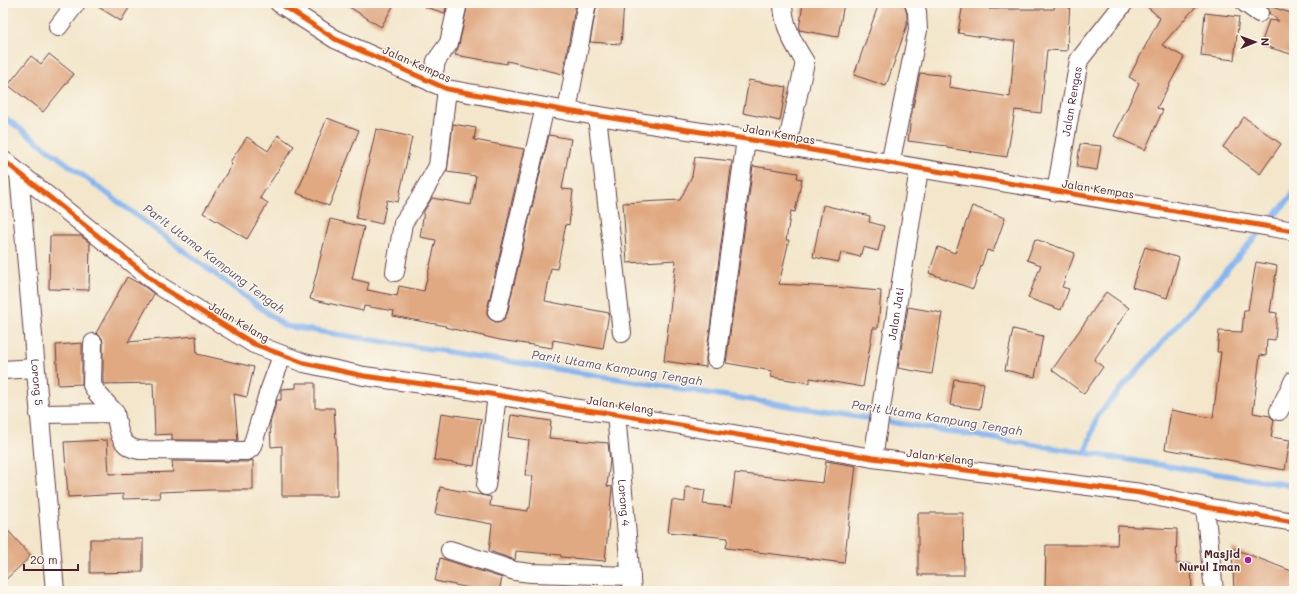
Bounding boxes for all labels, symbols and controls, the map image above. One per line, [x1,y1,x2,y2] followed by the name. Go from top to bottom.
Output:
[1235,22,1275,62] north arrow
[1258,38,1273,46] text: N
[381,42,454,85] street label: Jalan Kempas
[1058,65,1085,137] street label: Jalan Rengas
[742,120,817,147] street label: Jalan Kempas
[1061,175,1135,202] street label: Jalan Kempas
[141,200,289,317] water label: Parit Utama Kampung Tengah
[884,286,907,341] street label: Jalan Jati
[206,298,272,345] street label: Jalan Kelang
[530,346,704,388] water label: Parit Utama Kampung Tengah
[28,358,47,406] street label: Lorong 5
[585,392,655,417] street label: Jalan Kelang
[850,396,1024,438] water label: Parit Utama Kampung Tengah
[906,445,975,468] street label: Jalan Kelang
[615,479,634,527] street label: Lorong 4
[24,546,78,572] scale bar
[1179,546,1240,574] place label: Masjid Nurul Iman
[30,551,58,567] text: 20 m
[1243,555,1253,565] marker: Masjid Nurul Iman

